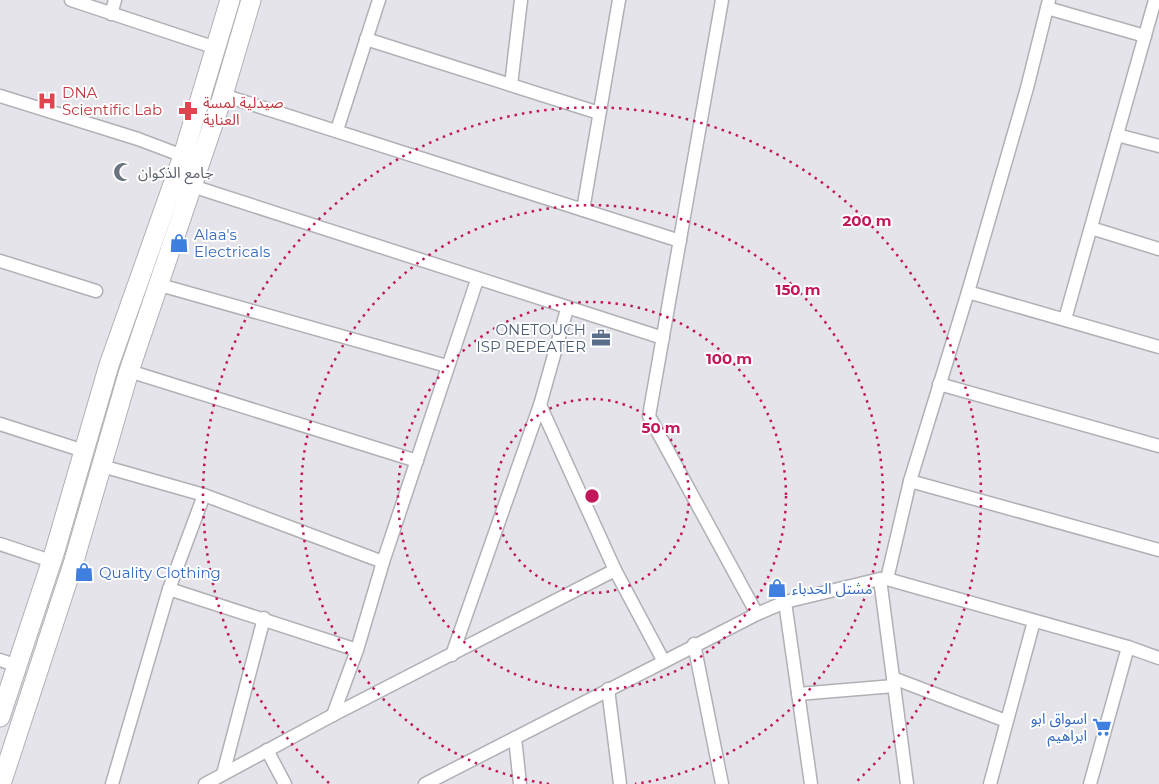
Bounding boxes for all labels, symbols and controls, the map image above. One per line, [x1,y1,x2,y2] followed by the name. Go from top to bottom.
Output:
[62,83,162,119] place label: DNA Scientific Lab
[36,90,58,112] hospital icon: DNA Scientific Lab
[203,93,283,129] place label: صيدلية لمسة العناية
[177,100,199,122] pharmacy icon: صيدلية لمسة العناية
[112,161,134,183] mosque icon: جامع الذكوان
[138,163,214,185] place label: جامع الذكوان
[842,211,892,230] text: 200 m
[194,225,270,261] place label: Alaa's Electricals
[168,232,190,254] shop icon: Alaa's Electricals
[776,280,820,299] text: 150 m
[476,320,586,356] place label: ONETOUCH ISP REPEATER
[590,327,612,349] office icon: ONETOUCH ISP REPEATER
[706,349,752,368] text: 100 m
[641,418,681,437] text: 50 m
[583,487,601,505] centre of rings
[73,561,95,583] shop icon: Quality Clothing
[99,563,221,582] place label: Quality Clothing
[766,577,788,599] shop icon: مشتل الحدباء
[792,579,873,598] place label: مشتل الحدباء
[1031,709,1087,747] place label: اسواق ابو ابراهيم
[1091,716,1113,738] supermarket icon: اسواق ابو ابراهيم

